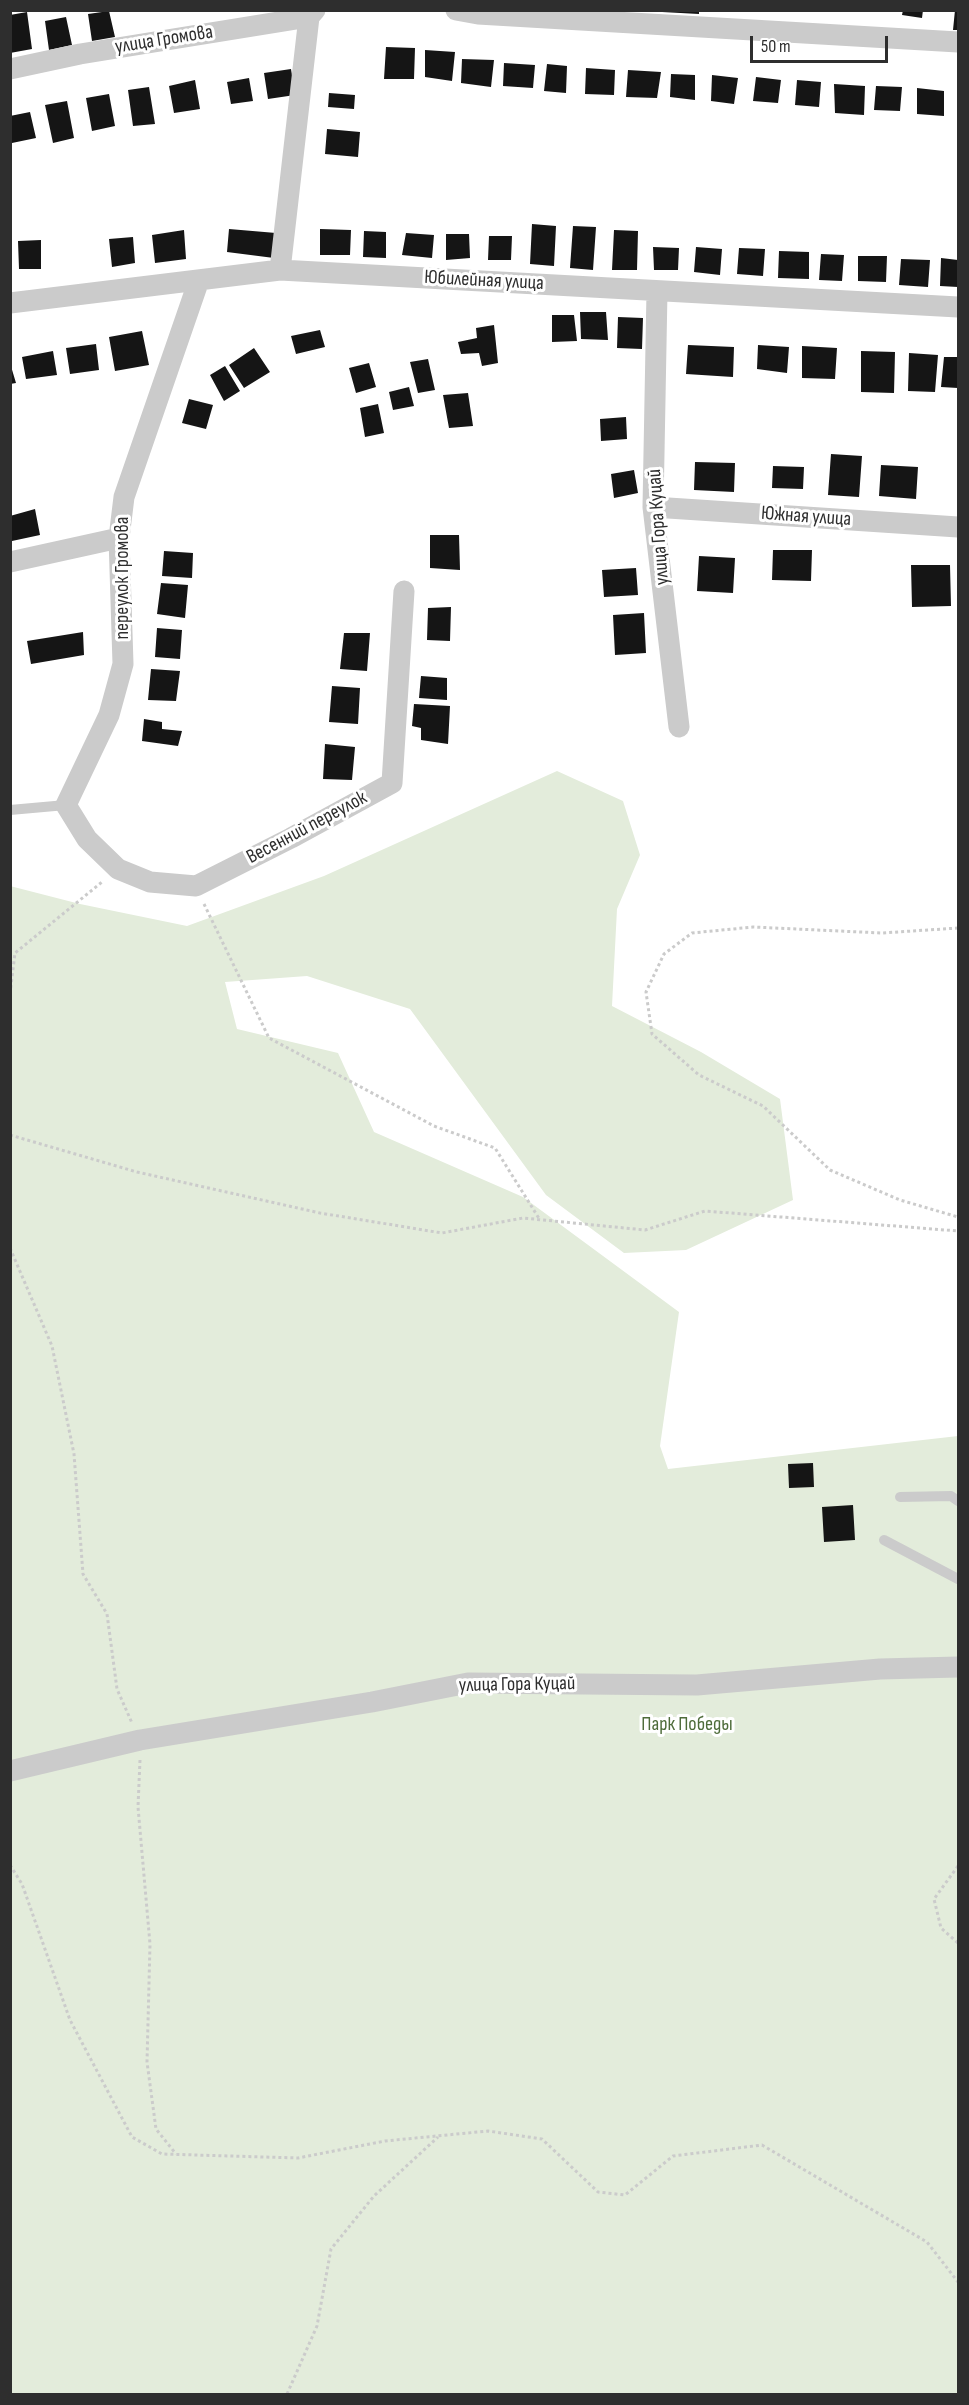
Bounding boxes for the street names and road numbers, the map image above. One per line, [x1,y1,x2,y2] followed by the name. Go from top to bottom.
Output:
[113,20,215,60] street label: улица Громова
[424,266,544,296] street label: Юбилейная улица
[643,468,675,586] street label: улица Гора Куцай
[760,502,852,532] street label: Южная улица
[111,516,135,640] street label: переулок Громова
[243,786,371,870] street label: Весенний переулок
[459,1672,575,1698] street label: улица Гора Куцай

